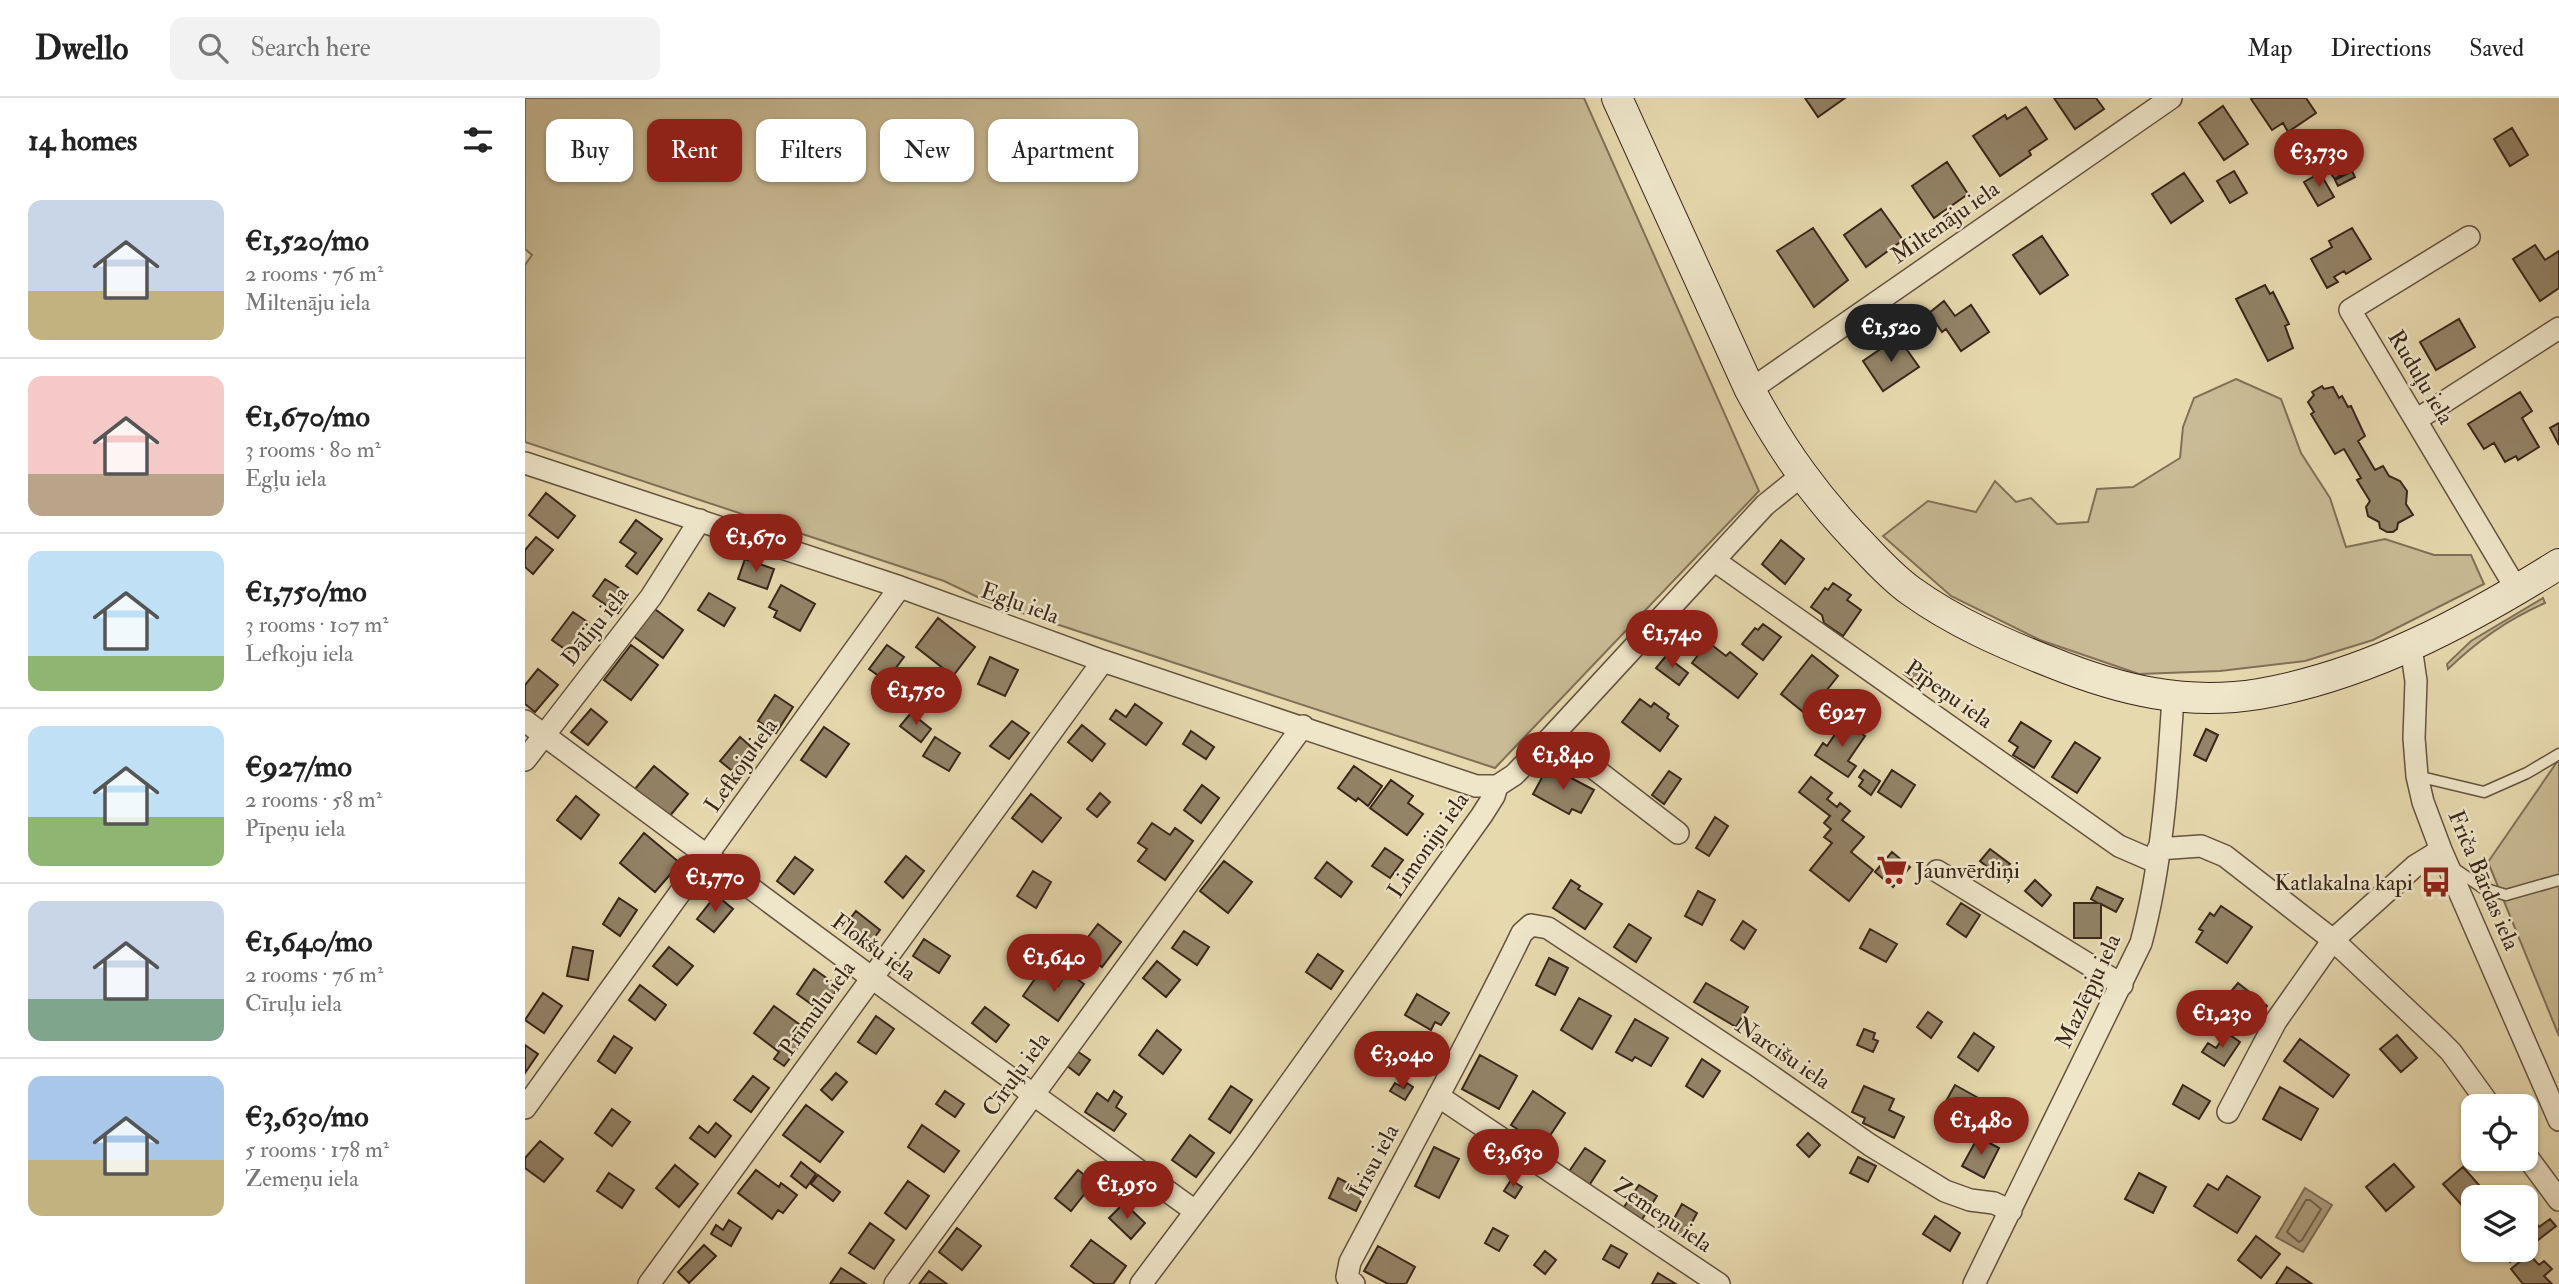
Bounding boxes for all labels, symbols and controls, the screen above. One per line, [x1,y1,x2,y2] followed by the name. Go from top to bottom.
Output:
[170,17,660,80] search box
[35,28,128,69] text: Dwello
[194,29,232,67] icon: search
[250,32,371,64] text: Search here
[2247,33,2292,64] text: Map
[2330,33,2431,64] text: Directions
[2469,33,2524,64] text: Saved
[546,119,633,182] chip: Buy
[647,119,742,182] chip: Rent
[756,119,866,182] chip: Filters
[880,119,974,182] chip: New
[988,119,1138,182] chip: Apartment
[459,121,497,159] icon: filters
[28,122,137,159] text: 14 homes
[2262,130,2376,189] pin: €3,730
[2290,137,2348,166] text: €3,730
[1885,174,2005,270] street label: Miltenāju iela
[245,222,369,259] text: €1,520/mo
[84,228,168,312] icon: home
[245,259,383,288] text: 2 rooms · 76 m²
[245,288,371,317] text: Miltenāju iela
[1834,304,1948,364] pin: €1,520
[1861,312,1921,341] text: €1,520
[2382,325,2461,430] street label: Ruduļu iela
[245,398,370,435] text: €1,670/mo
[84,404,168,488] icon: home
[245,435,381,464] text: 3 rooms · 80 m²
[245,464,326,493] text: Egļu iela
[699,514,813,574] pin: €1,670
[725,522,787,551] text: €1,670
[245,573,367,610] text: €1,750/mo
[977,575,1064,631] street label: Egļu iela
[84,579,168,663] icon: home
[555,580,635,672] street label: Dāliju iela
[245,610,389,639] text: 3 rooms · 107 m²
[1615,610,1729,670] pin: €1,740
[1642,618,1702,647] text: €1,740
[245,639,353,668] text: Lefkoju iela
[1899,653,1999,736] street label: Pīpeņu iela
[859,668,973,727] pin: €1,750
[887,675,945,704] text: €1,750
[1801,690,1883,749] pin: €927
[1818,697,1866,726] text: €927
[698,712,784,818] street label: Lefkoju iela
[1506,732,1620,792] pin: €1,840
[1532,740,1594,769] text: €1,840
[245,748,352,785] text: €927/mo
[84,754,168,838] icon: home
[245,785,382,814] text: 2 rooms · 58 m²
[1381,786,1475,904] street label: Limoniju iela
[2441,806,2527,955] street label: Friča Bārdas iela
[245,814,346,843] text: Pīpeņu iela
[1875,853,1909,887] supermarket icon: Jaunvērdiņi
[658,854,772,914] pin: €1,770
[1914,856,2020,885] place label: Jaunvērdiņi
[685,862,745,891] text: €1,770
[2419,865,2453,899] bus stop icon: Katlakalna kapi
[2274,868,2413,898] place label: Katlakalna kapi
[826,907,922,988] street label: Flokšu iela
[245,923,372,960] text: €1,640/mo
[84,929,168,1013] icon: home
[2049,929,2128,1053] street label: Mazlēpju iela
[997,934,1111,994] pin: €1,640
[1023,942,1085,971] text: €1,640
[773,954,862,1061] street label: Prīmulu iela
[245,960,383,989] text: 2 rooms · 76 m²
[245,989,342,1018] text: Cīruļu iela
[2165,990,2279,1050] pin: €1,230
[2192,998,2252,1027] text: €1,230
[1730,1011,1837,1096] street label: Narcišu iela
[976,1026,1057,1122] street label: Cīruļu iela
[1345,1032,1459,1091] pin: €3,040
[1370,1039,1434,1068] text: €3,040
[2461,1094,2538,1262] map controls
[2461,1094,2538,1171] button: locate
[245,1098,369,1135] text: €3,630/mo
[1924,1098,2038,1157] pin: €1,480
[84,1104,168,1188] icon: home
[1950,1105,2012,1134] text: €1,480
[1343,1119,1406,1203] street label: Īrisu iela
[1456,1130,1570,1189] pin: €3,630
[245,1135,389,1164] text: 5 rooms · 178 m²
[1483,1137,1543,1166] text: €3,630
[1070,1162,1184,1221] pin: €1,950
[245,1164,359,1193] text: Zemeņu iela
[1097,1169,1157,1198] text: €1,950
[1608,1171,1719,1259] street label: Zemeņu iela
[2461,1185,2538,1262] button: layers

